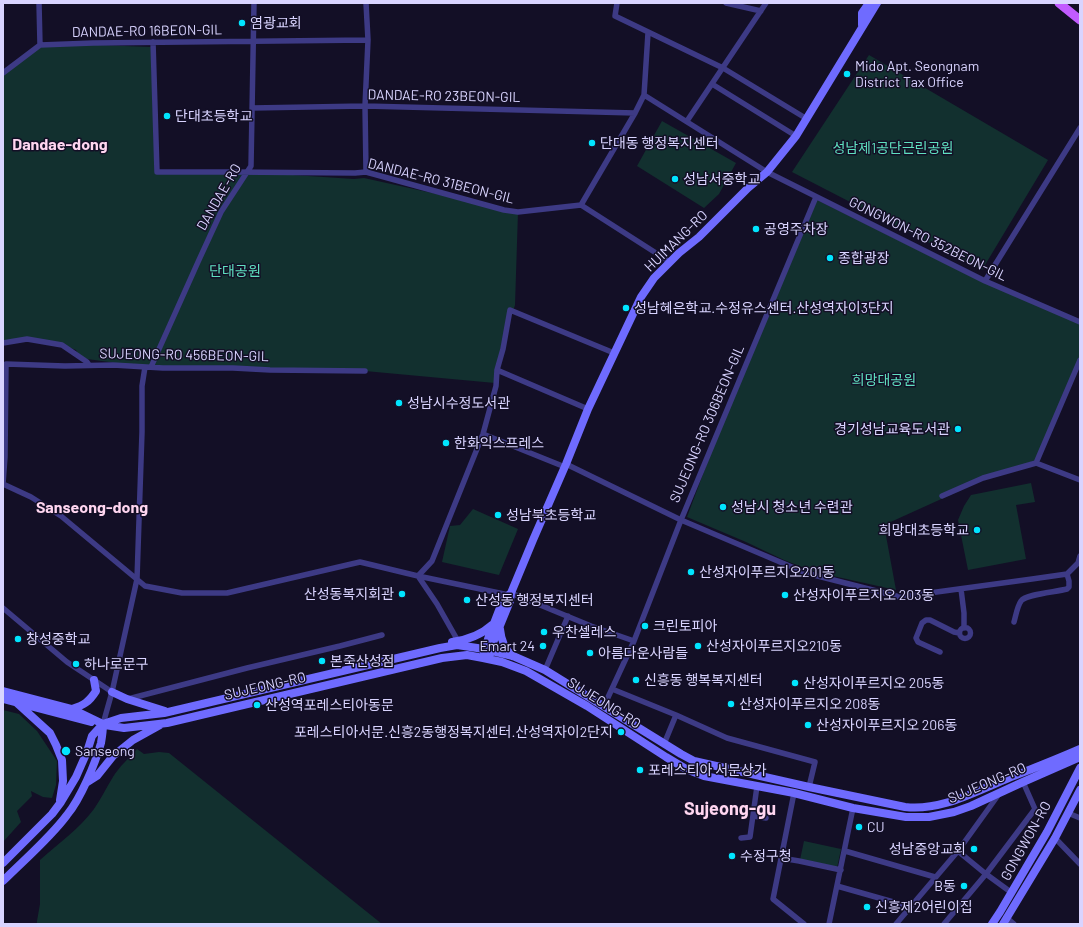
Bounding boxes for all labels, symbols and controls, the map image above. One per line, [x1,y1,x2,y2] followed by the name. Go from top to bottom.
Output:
[250,15,302,31] place label: 염광교회
[237,18,247,28] marker: 염광교회
[72,21,222,41] street label: DANDAE-RO 16BEON-GIL
[855,58,979,90] place label: Mido Apt. Seongnam District Tax Office
[842,69,852,79] marker: Mido Apt. Seongnam District Tax Office
[368,86,520,106] street label: DANDAE-RO 23BEON-GIL
[175,108,252,124] place label: 단대초등학교
[162,111,172,121] marker: 단대초등학교
[12,135,108,155] district label: Dandae-dong
[600,135,719,151] place label: 단대동 행정복지센터
[587,138,597,148] marker: 단대동 행정복지센터
[833,140,953,156] park label: 성남제1공단근린공원
[366,155,516,207] street label: DANDAE-RO 31BEON-GIL
[193,161,245,233] street label: DANDAE-RO
[683,171,760,187] place label: 성남서중학교
[670,174,680,184] marker: 성남서중학교
[846,193,1010,285] street label: GONGWON-RO 352BEON-GIL
[641,207,711,275] street label: HUIMANG-RO
[764,221,828,237] place label: 공영주차장
[751,224,761,234] marker: 공영주차장
[838,250,890,266] place label: 종합광장
[825,253,835,263] marker: 종합광장
[209,263,261,279] park label: 단대공원
[634,300,894,316] place label: 성남혜은학교.수정유스센터.산성역자이3단지
[621,303,631,313] marker: 성남혜은학교.수정유스센터.산성역자이3단지
[666,343,748,505] street label: SUJEONG-RO 306BEON-GIL
[99,345,269,365] street label: SUJEONG-RO 456BEON-GIL
[852,372,916,388] park label: 희망대공원
[407,395,510,411] place label: 성남시수정도서관
[394,398,404,408] marker: 성남시수정도서관
[834,421,950,437] place label: 경기성남교육도서관
[953,424,963,434] marker: 경기성남교육도서관
[454,435,544,451] place label: 한화익스프레스
[441,438,451,448] marker: 한화익스프레스
[36,498,148,518] district label: Sanseong-dong
[731,499,853,515] place label: 성남시 청소년 수련관
[718,502,728,512] marker: 성남시 청소년 수련관
[506,507,596,523] place label: 성남북초등학교
[493,510,503,520] marker: 성남북초등학교
[879,522,969,538] place label: 희망대초등학교
[972,525,982,535] marker: 희망대초등학교
[699,564,835,580] place label: 산성자이푸르지오201동
[686,567,696,577] marker: 산성자이푸르지오201동
[304,586,394,602] place label: 산성동복지회관
[793,587,934,603] place label: 산성자이푸르지오 203동
[397,589,407,599] marker: 산성동복지회관
[780,590,790,600] marker: 산성자이푸르지오 203동
[475,592,594,608] place label: 산성동 행정복지센터
[462,595,472,605] marker: 산성동 행정복지센터
[653,618,717,634] place label: 크린토피아
[640,621,650,631] marker: 크린토피아
[552,624,616,640] place label: 우찬셀레스
[539,627,549,637] marker: 우찬셀레스
[26,631,90,647] place label: 창성중학교
[13,634,23,644] marker: 창성중학교
[479,638,535,654] place label: Emart 24
[706,638,842,654] place label: 산성자이푸르지오210동
[538,641,548,651] marker: Emart 24
[693,641,703,651] marker: 산성자이푸르지오210동
[598,645,688,661] place label: 아름다운사람들
[585,648,595,658] marker: 아름다운사람들
[330,653,394,669] place label: 본죽산성점
[84,656,148,672] place label: 하나로문구
[317,656,327,666] marker: 본죽산성점
[71,659,81,669] marker: 하나로문구
[223,668,307,704] street label: SUJEONG-RO
[644,672,763,688] place label: 신흥동 행복복지센터
[564,674,644,732] street label: SUJEONG-RO
[631,675,641,685] marker: 신흥동 행복복지센터
[803,675,944,691] place label: 산성자이푸르지오 205동
[790,678,800,688] marker: 산성자이푸르지오 205동
[739,696,880,712] place label: 산성자이푸르지오 208동
[265,697,394,713] place label: 산성역포레스티아동문
[726,699,736,709] marker: 산성자이푸르지오 208동
[252,700,262,710] marker: 산성역포레스티아동문
[816,717,957,733] place label: 산성자이푸르지오 206동
[803,720,813,730] marker: 산성자이푸르지오 206동
[294,724,613,740] place label: 포레스티아서문.신흥2동행정복지센터.산성역자이2단지
[616,727,626,737] marker: 포레스티아서문.신흥2동행정복지센터.산성역자이2단지
[75,743,135,759] place label: Sanseong
[60,745,72,757] marker: Sanseong
[945,759,1029,807] street label: SUJEONG-RO
[648,762,767,778] place label: 포레스티아 서문상가
[635,765,645,775] marker: 포레스티아 서문상가
[684,798,776,820] district label: Sujeong-gu
[997,798,1055,884] street label: GONGWON-RO
[867,819,885,835] place label: CU
[854,822,864,832] marker: CU
[889,841,966,857] place label: 성남중앙교회
[969,844,979,854] marker: 성남중앙교회
[740,848,792,864] place label: 수정구청
[727,851,737,861] marker: 수정구청
[934,878,956,894] place label: B동
[959,881,969,891] marker: B동
[875,899,973,915] place label: 신흥제2어린이집
[862,902,872,912] marker: 신흥제2어린이집

